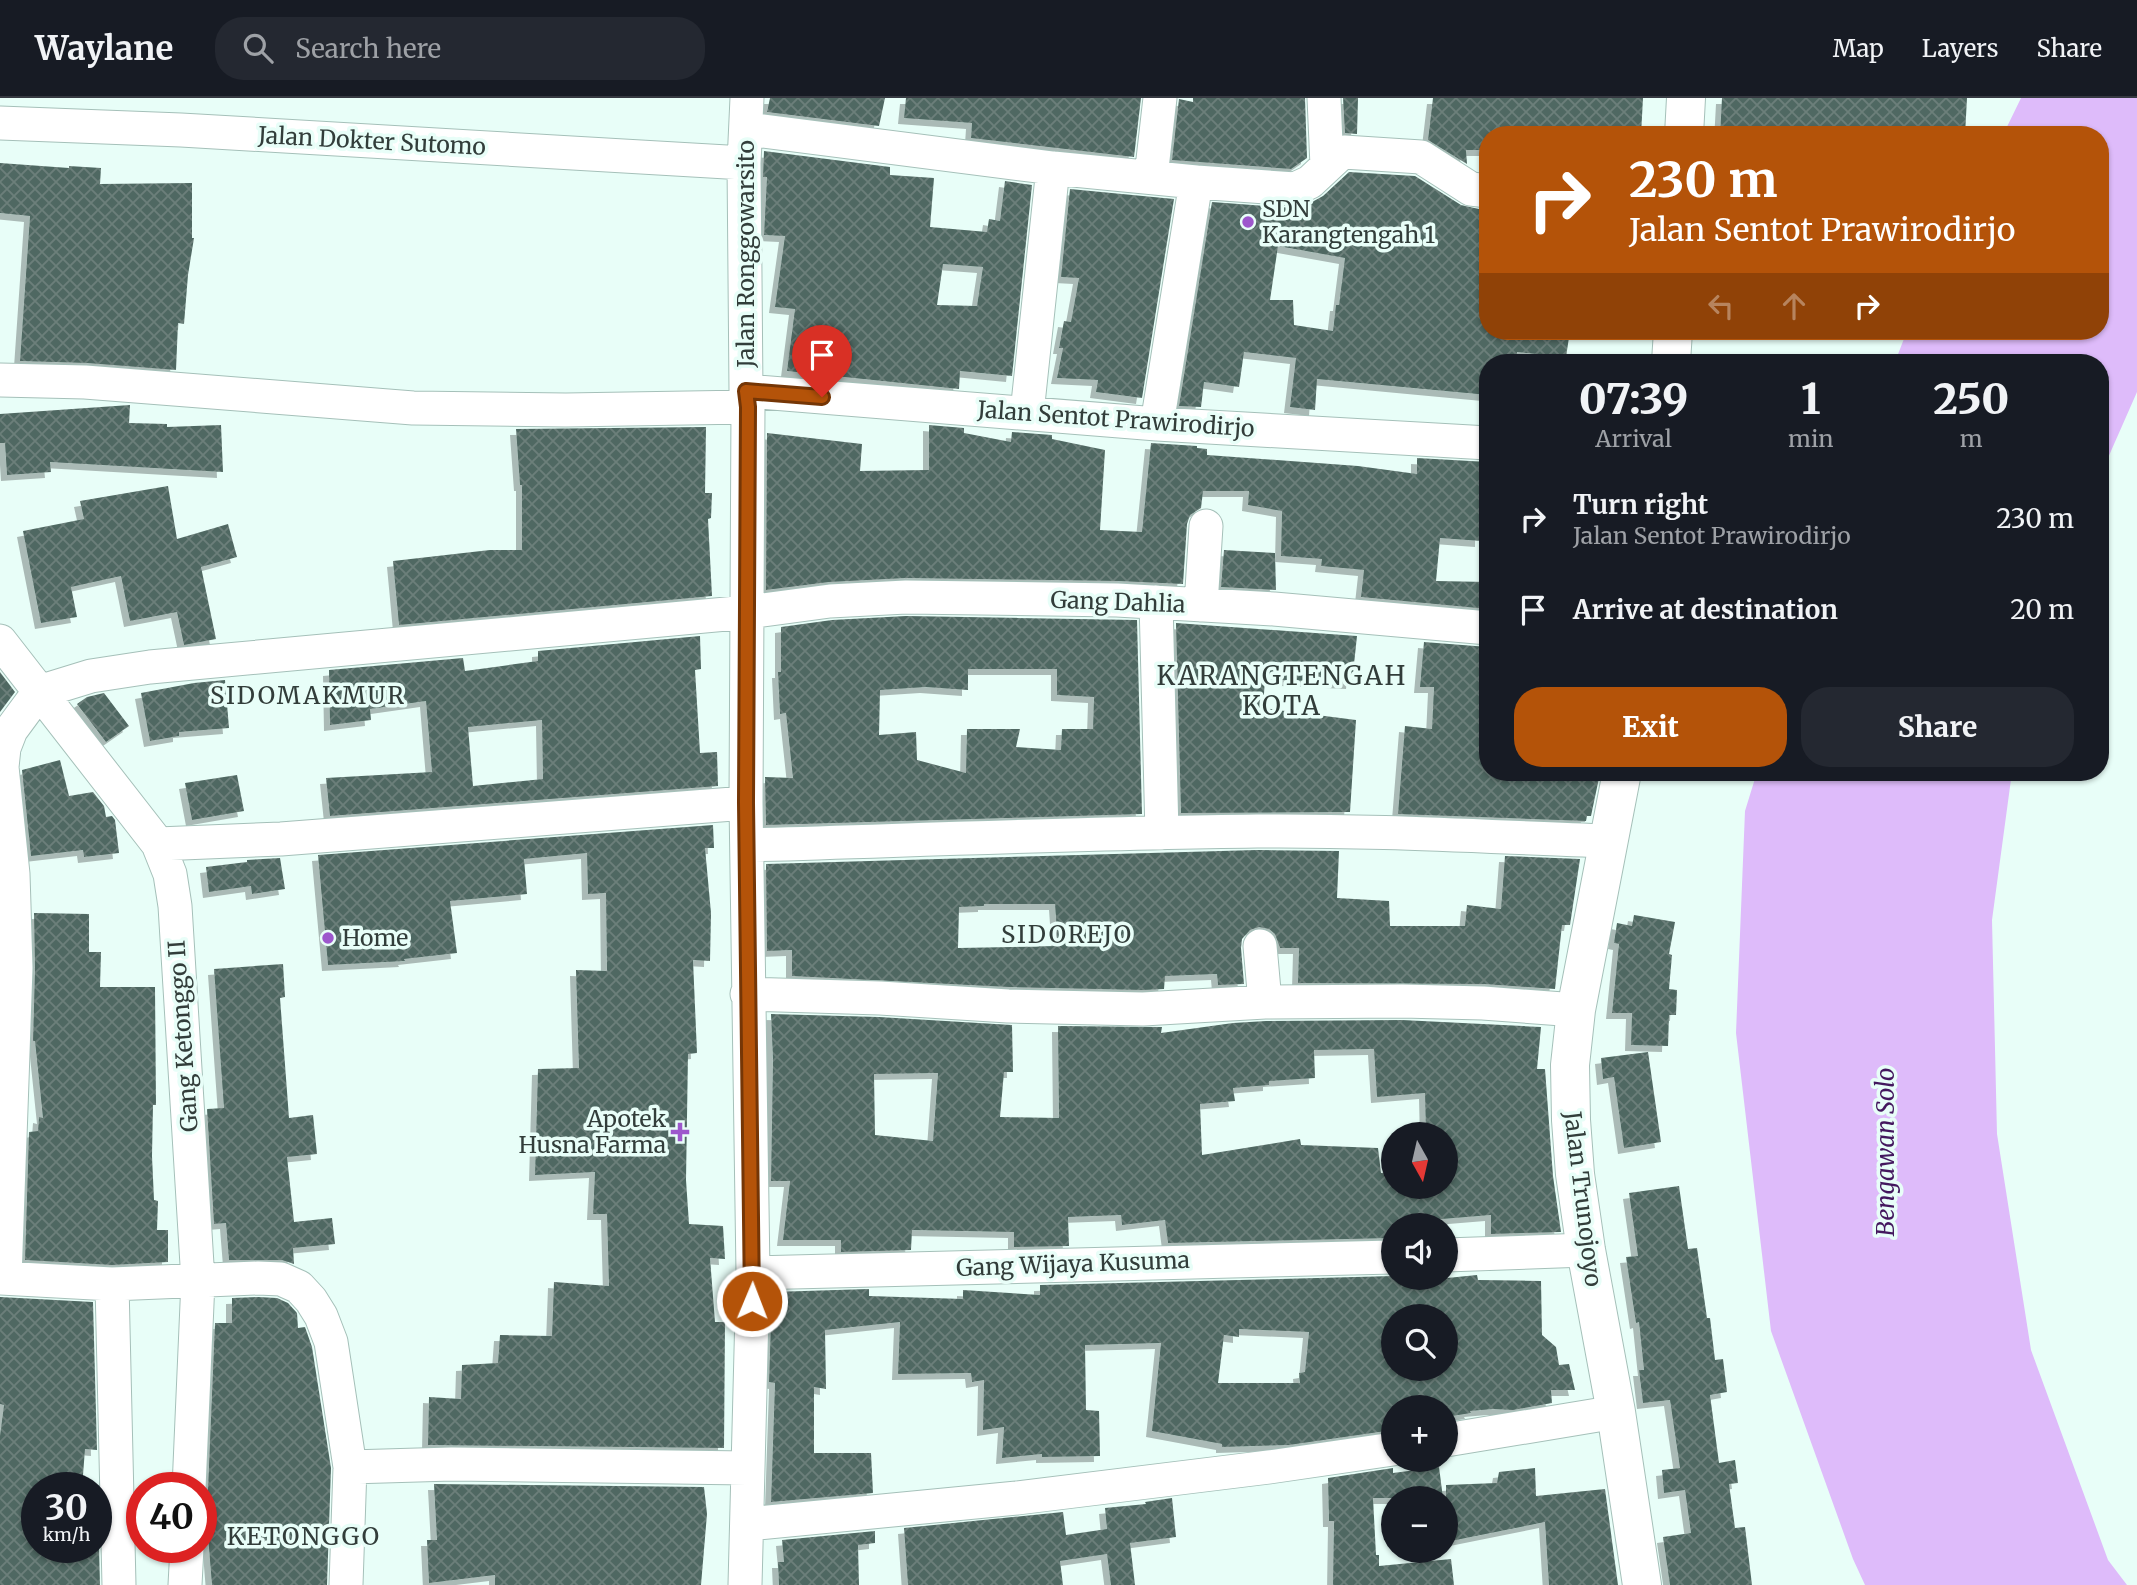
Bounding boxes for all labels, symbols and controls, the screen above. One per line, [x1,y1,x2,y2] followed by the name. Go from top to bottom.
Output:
[215,17,705,80] search box
[35,28,173,69] text: Waylane
[239,29,277,67] icon: search
[295,32,441,65] text: Search here
[1833,33,1884,64] text: Map
[1922,33,1998,64] text: Layers
[2036,33,2102,64] text: Share
[256,120,487,161] street label: Jalan Dokter Sutomo
[731,140,760,369] street label: Jalan Ronggowarsito
[1629,149,1777,210] text: 230 m
[1514,154,1605,245] icon: right
[1262,194,1435,249] place label: SDN Karangtengah 1
[1629,210,2015,250] text: Jalan Sentot Prawirodirjo
[1240,214,1256,230] marker: SDN Karangtengah 1
[1702,287,1740,325] icon: left
[1775,287,1813,325] icon: ahead
[1848,287,1886,325] icon: right
[792,325,852,397] pin
[803,336,841,374] icon: arrive
[1579,373,1688,425] text: 07:39
[1801,373,1821,425] text: 1
[1933,373,2009,425] text: 250
[976,394,1256,443] street label: Jalan Sentot Prawirodirjo
[1595,424,1672,453] text: Arrival
[1788,424,1834,453] text: min
[1960,424,1983,453] text: m
[1573,488,1708,521] text: Turn right
[1514,500,1552,538] icon: right
[1996,502,2074,535] text: 230 m
[1573,521,1851,550] text: Jalan Sentot Prawirodirjo
[1050,585,1186,618] street label: Gang Dahlia
[1514,591,1552,629] icon: arrive
[1573,593,1838,626] text: Arrive at destination
[2010,593,2074,626] text: 20 m
[1156,659,1408,722] district label: KARANGTENGAH KOTA
[210,680,406,711] district label: SIDOMAKMUR
[1514,687,1787,767] button: Exit
[1801,687,2074,767] button: Share
[1001,919,1133,950] district label: SIDOREJO
[342,923,408,952] place label: Home
[320,930,336,946] marker: Home
[161,939,204,1133] street label: Gang Ketonggo II
[1870,1068,1901,1236] water label: Bengawan Solo
[519,1104,666,1159] place label: Apotek Husna Farma
[1558,1109,1609,1288] street label: Jalan Trunojoyo
[1381,1122,1458,1199] north arrow
[1381,1122,1458,1563] map controls
[672,1124,688,1140] marker: Apotek Husna Farma
[1381,1213,1458,1290] button: sound
[956,1245,1190,1282] street label: Gang Wijaya Kusuma
[715,1264,789,1338] position arrow
[1381,1304,1458,1381] button: search
[1381,1395,1458,1472] button: +
[126,1472,217,1563] speed limit sign: 40
[45,1486,88,1530] text: 30
[1381,1486,1458,1563] button: −
[227,1521,381,1552] district label: KETONGGO
[43,1523,90,1546] text: km/h

